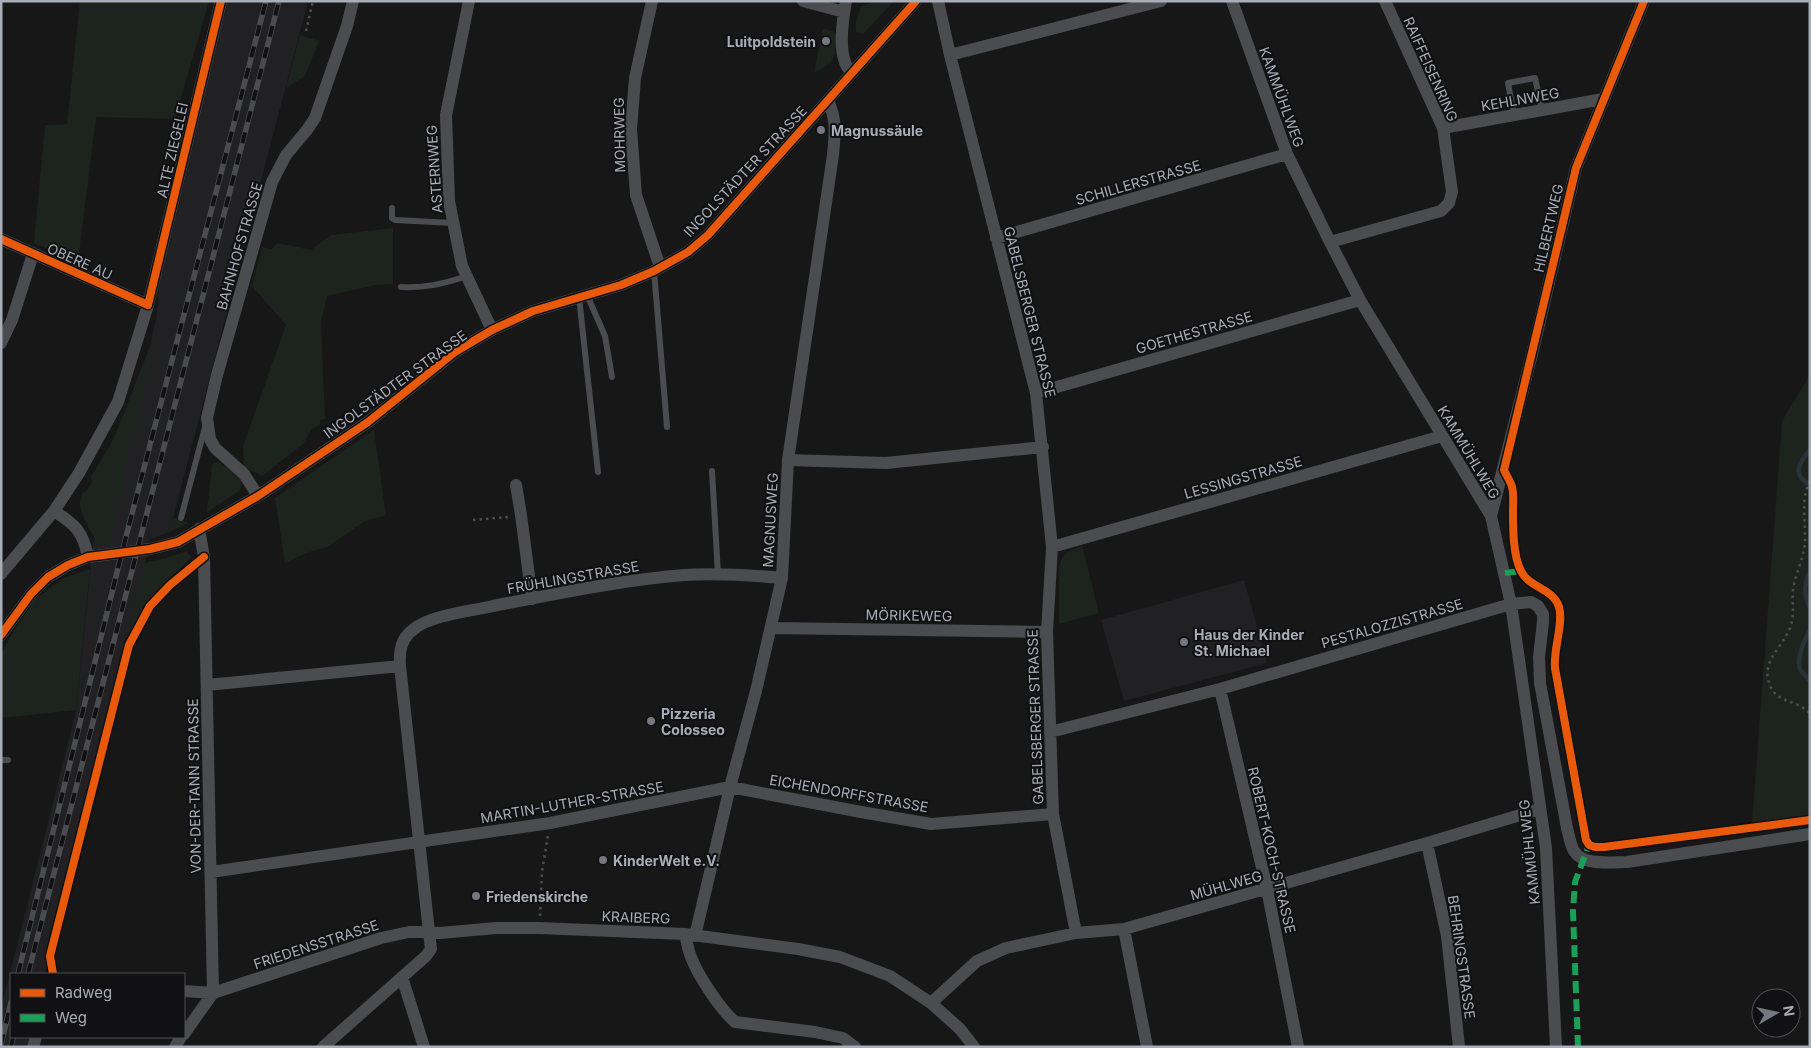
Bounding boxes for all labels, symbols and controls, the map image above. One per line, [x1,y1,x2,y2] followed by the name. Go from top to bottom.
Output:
[1400,14,1462,124] street label: RAIFFEISENRING
[727,33,816,50] place label: Luitpoldstein
[820,35,832,47] marker: Luitpoldstein
[1256,44,1308,150] street label: KAMMÜHLWEG
[1479,84,1561,114] street label: KEHLNWEG
[610,97,628,173] street label: MOHRWEG
[153,101,191,199] street label: ALTE ZIEGELEI
[680,102,810,240] street label: INGOLSTÄDTER STRASSE
[831,122,923,139] place label: Magnussäule
[422,124,446,214] street label: ASTERNWEG
[815,124,827,136] marker: Magnussäule
[1073,156,1203,208] street label: SCHILLERSTRASSE
[213,180,265,312] street label: BAHNHOFSTRASSE
[1530,182,1566,274] street label: HILBERTWEG
[1000,225,1060,399] street label: GABELSBERGER STRASSE
[45,239,115,283] street label: OBERE AU
[1134,307,1254,357] street label: GOETHESTRASSE
[320,326,470,442] street label: INGOLSTÄDTER STRASSE
[1434,402,1504,502] street label: KAMMÜHLWEG
[1182,452,1304,502] street label: LESSINGSTRASSE
[759,472,781,568] street label: MAGNUSWEG
[506,557,640,597] street label: FRÜHLINGSTRASSE
[1319,595,1465,651] street label: PESTALOZZISTRASSE
[866,606,952,624] street label: MÖRIKEWEG
[1194,626,1304,659] place label: Haus der Kinder St. Michael
[1023,629,1047,805] street label: GABELSBERGER STRASSE
[1178,636,1190,648] marker: Haus der Kinder St. Michael
[184,698,204,874] street label: VON-DER-TANN STRASSE
[661,705,725,738] place label: Pizzeria Colosseo
[645,715,657,727] marker: Pizzeria Colosseo
[1245,765,1299,935] street label: ROBERT-KOCH-STRASSE
[768,771,930,815] street label: EICHENDORFFSTRASSE
[479,777,665,827] street label: MARTIN-LUTHER-STRASSE
[1515,799,1543,905] street label: KAMMÜHLWEG
[613,852,720,869] place label: KinderWelt e.V.
[597,854,609,866] marker: KinderWelt e.V.
[1188,867,1264,903] street label: MÜHLWEG
[486,888,588,905] place label: Friedenskirche
[470,890,482,902] marker: Friedenskirche
[1445,894,1479,1020] street label: BEHRINGSTRASSE
[601,907,671,927] street label: KRAIBERG
[251,916,381,972] street label: FRIEDENSSTRASSE
[10,973,185,1038] legend
[55,983,112,1002] text: Radweg
[1751,988,1801,1038] north arrow
[1780,1004,1799,1017] text: N
[55,1008,87,1027] text: Weg

